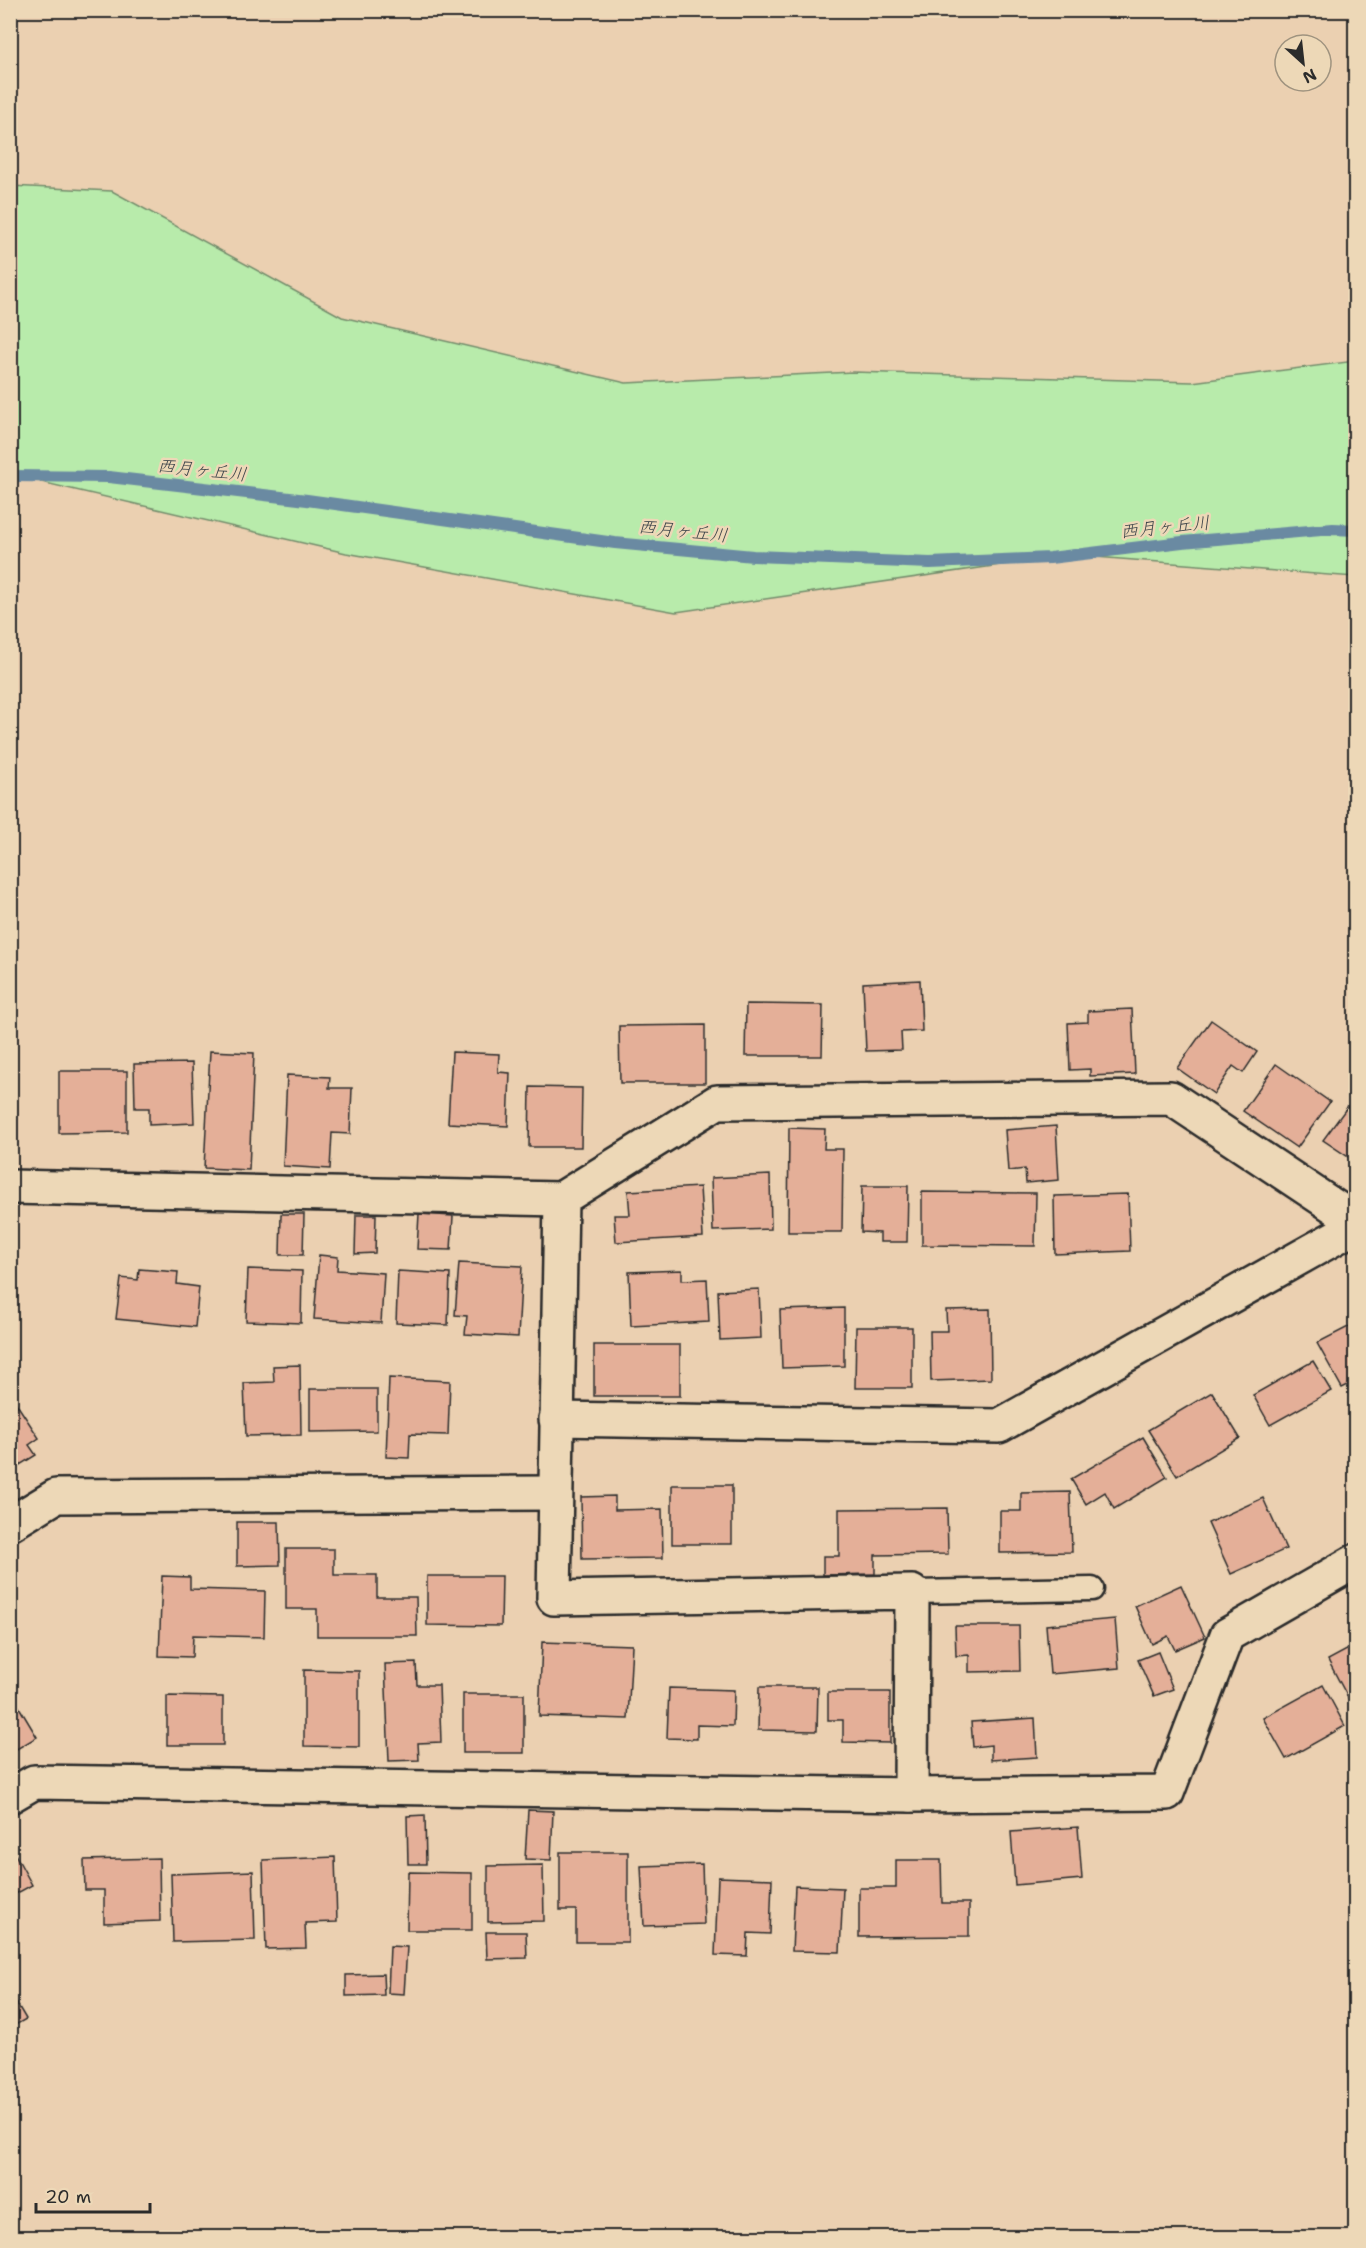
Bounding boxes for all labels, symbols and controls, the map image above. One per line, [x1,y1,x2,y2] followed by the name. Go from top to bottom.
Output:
[1273,33,1333,93] north arrow
[1299,64,1320,88] text: N
[156,453,248,487] water label: 西月ヶ丘川
[1119,510,1211,544] water label: 西月ヶ丘川
[637,514,729,548] water label: 西月ヶ丘川
[36,2176,150,2214] scale bar
[45,2185,91,2209] text: 20 m

